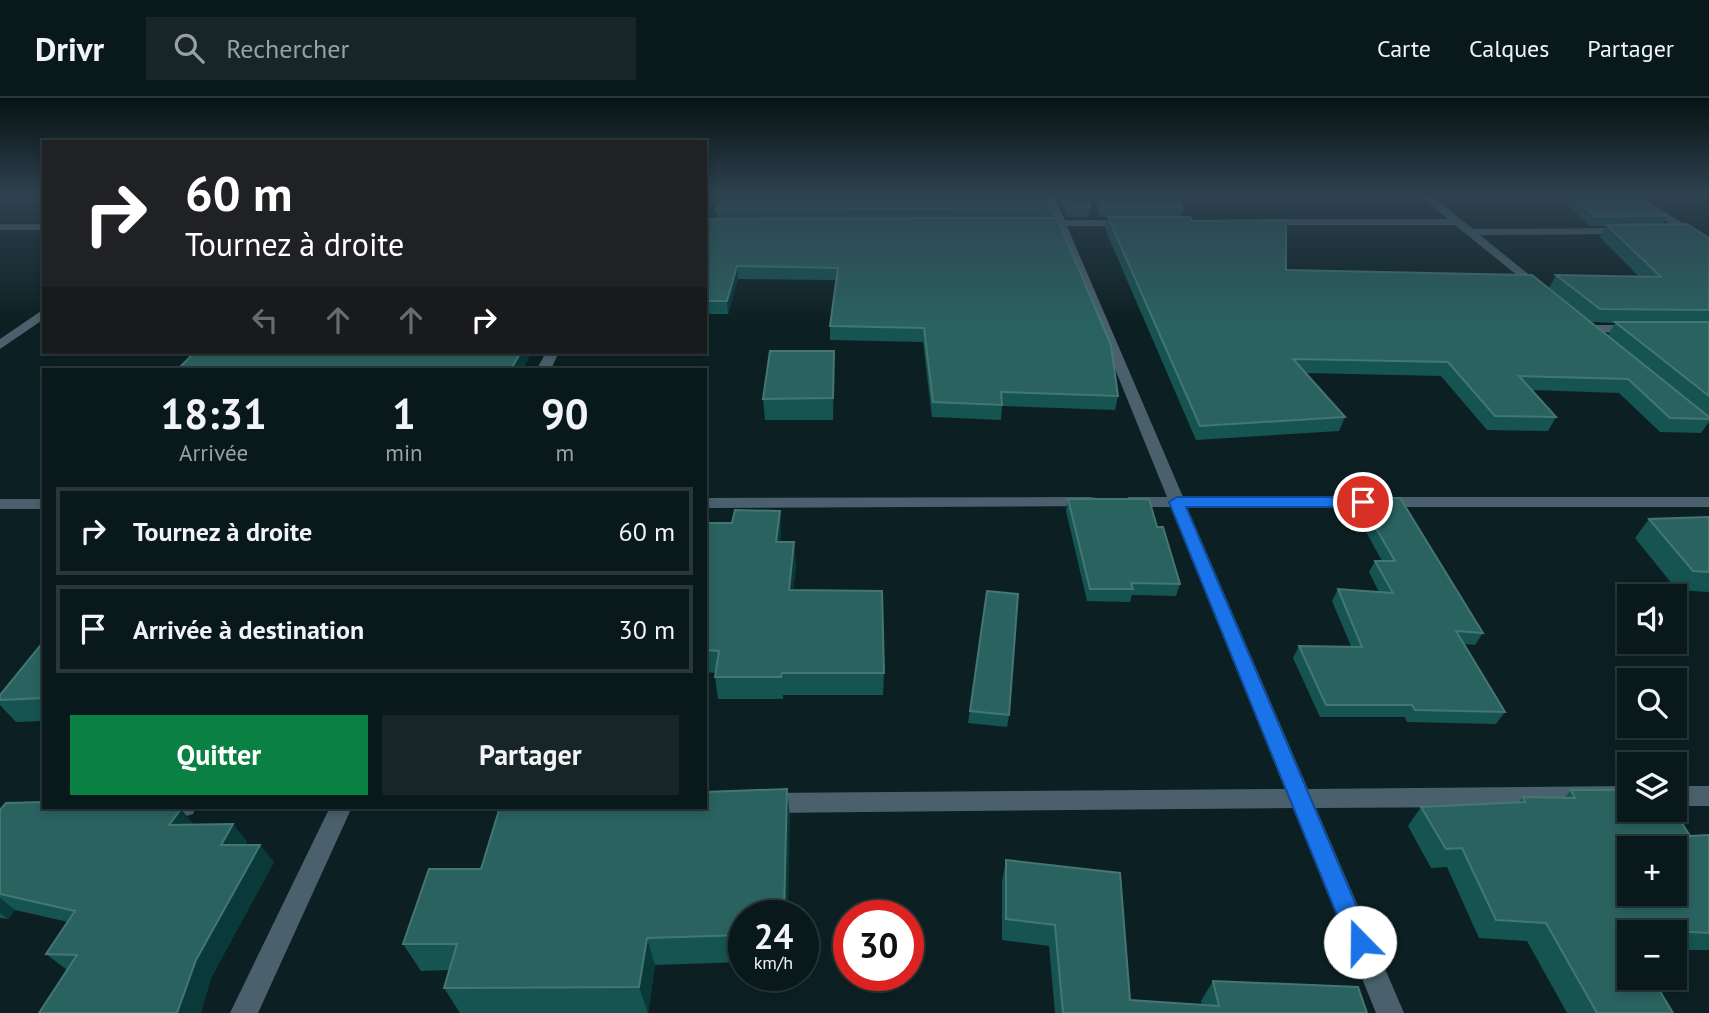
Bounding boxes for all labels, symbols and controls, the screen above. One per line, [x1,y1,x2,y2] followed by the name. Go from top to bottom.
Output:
[146,17,636,80] search box
[35,27,104,70] text: Drivr
[170,29,208,67] icon: search
[226,32,349,65] text: Rechercher
[1377,33,1431,64] text: Carte
[1469,33,1549,64] text: Calques
[1587,33,1674,64] text: Partager
[185,161,292,225] text: 60 m
[70,168,161,259] icon: right
[185,223,404,265] text: Tournez à droite
[246,301,284,339] icon: left
[319,301,357,339] icon: ahead
[392,301,430,339] icon: ahead
[465,301,503,339] icon: right
[160,386,267,441] text: 18:31
[392,386,416,441] text: 1
[541,386,589,441] text: 90
[179,438,248,467] text: Arrivée
[385,438,423,467] text: min
[555,438,574,467] text: m
[1333,472,1393,532] pin
[1344,483,1382,521] icon: arrive
[74,512,112,550] icon: right
[133,515,312,548] text: Tournez à droite
[619,515,675,548] text: 60 m
[1617,584,1687,990] map controls
[1617,584,1687,654] button: sound
[74,610,112,648] icon: arrive
[133,613,364,646] text: Arrivée à destination
[619,613,675,646] text: 30 m
[1617,668,1687,738] button: search
[70,715,368,795] button: Quitter
[382,715,679,795] button: Partager
[1617,752,1687,822] button: layers
[1617,836,1687,906] button: +
[833,900,924,991] speed limit sign: 30
[1323,905,1397,979] position arrow
[754,913,793,959] text: 24
[1617,920,1687,990] button: −
[754,951,793,974] text: km/h

